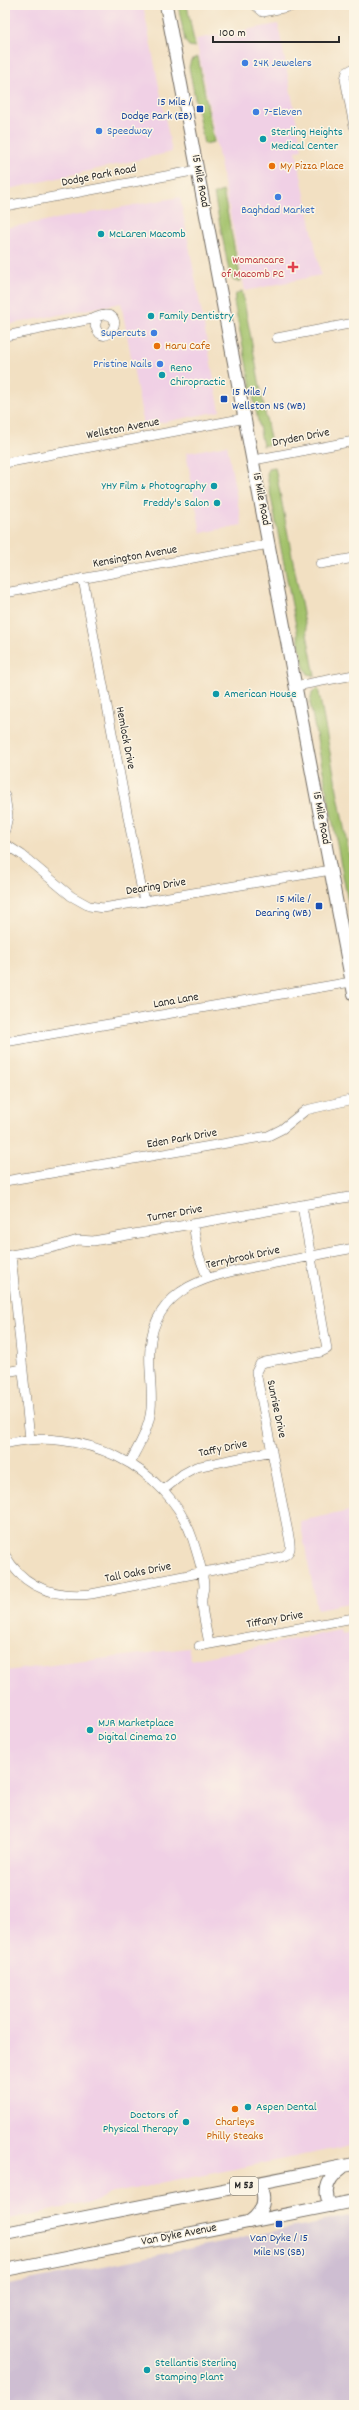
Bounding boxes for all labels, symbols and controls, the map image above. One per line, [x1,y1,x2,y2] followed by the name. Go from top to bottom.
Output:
[213,18,339,44] scale bar
[219,25,246,42] text: 100 m
[253,55,312,72] place label: 24K Jewelers
[240,58,250,68] marker: 24K Jewelers
[121,94,193,125] place label: 15 Mile / Dodge Park (EB)
[195,104,205,114] marker: 15 Mile / Dodge Park (EB)
[264,104,303,121] place label: 7-Eleven
[251,107,261,117] marker: 7-Eleven
[107,123,153,140] place label: Speedway
[271,124,343,155] place label: Sterling Heights Medical Center
[94,126,104,136] marker: Speedway
[258,134,268,144] marker: Sterling Heights Medical Center
[187,153,213,209] street label: 15 Mile Road
[280,158,344,175] place label: My Pizza Place
[60,160,138,192] street label: Dodge Park Road
[267,161,277,171] marker: My Pizza Place
[273,192,283,202] marker: Baghdad Market
[241,202,315,219] place label: Baghdad Market
[109,226,186,243] place label: McLaren Macomb
[96,229,106,239] marker: McLaren Macomb
[221,252,284,283] place label: Womancare of Macomb PC
[287,261,299,273] marker: Womancare of Macomb PC
[159,308,234,325] place label: Family Dentistry
[146,311,156,321] marker: Family Dentistry
[101,325,146,342] place label: Supercuts
[149,328,159,338] marker: Supercuts
[165,338,210,355] place label: Haru Cafe
[152,341,162,351] marker: Haru Cafe
[93,356,152,373] place label: Pristine Nails
[155,359,165,369] marker: Pristine Nails
[170,360,225,391] place label: Reno Chiropractic
[157,370,167,380] marker: Reno Chiropractic
[232,384,306,415] place label: 15 Mile / Wellston NS (WB)
[219,394,229,404] marker: 15 Mile / Wellston NS (WB)
[85,414,161,444] street label: Wellston Avenue
[271,424,331,452] street label: Dryden Drive
[248,471,274,527] street label: 15 Mile Road
[102,478,207,495] place label: YHY Film & Photography
[209,481,219,491] marker: YHY Film & Photography
[143,495,209,512] place label: Freddy's Salon
[212,498,222,508] marker: Freddy's Salon
[92,541,178,573] street label: Kensington Avenue
[224,686,296,703] place label: American House
[211,689,221,699] marker: American House
[111,705,139,771] street label: Hemlock Drive
[308,790,334,846] street label: 15 Mile Road
[125,874,187,900] street label: Dearing Drive
[255,891,312,922] place label: 15 Mile / Dearing (WB)
[314,901,324,911] marker: 15 Mile / Dearing (WB)
[152,989,200,1013] street label: Lana Lane
[146,1124,218,1154] street label: Eden Park Drive
[146,1201,204,1227] street label: Turner Drive
[205,1242,281,1274] street label: Terrybrook Drive
[262,1378,290,1440] street label: Sunrise Drive
[197,1436,249,1462] street label: Taffy Drive
[103,1558,173,1588] street label: Tall Oaks Drive
[245,1607,305,1633] street label: Tiffany Drive
[98,1715,177,1746] place label: MJR Marketplace Digital Cinema 20
[85,1725,95,1735] marker: MJR Marketplace Digital Cinema 20
[256,2099,317,2116] place label: Aspen Dental
[243,2102,253,2112] marker: Aspen Dental
[230,2104,240,2114] marker: Charleys Philly Steaks
[103,2107,179,2138] place label: Doctors of Physical Therapy
[206,2114,264,2145] place label: Charleys Philly Steaks
[181,2117,191,2127] marker: Doctors of Physical Therapy
[230,2177,258,2195] road number: M 53
[140,2219,218,2251] street label: Van Dyke Avenue
[274,2219,284,2229] marker: Van Dyke / 15 Mile NS (SB)
[250,2230,308,2261] place label: Van Dyke / 15 Mile NS (SB)
[155,2355,237,2386] place label: Stellantis Sterling Stamping Plant
[142,2365,152,2375] marker: Stellantis Sterling Stamping Plant

